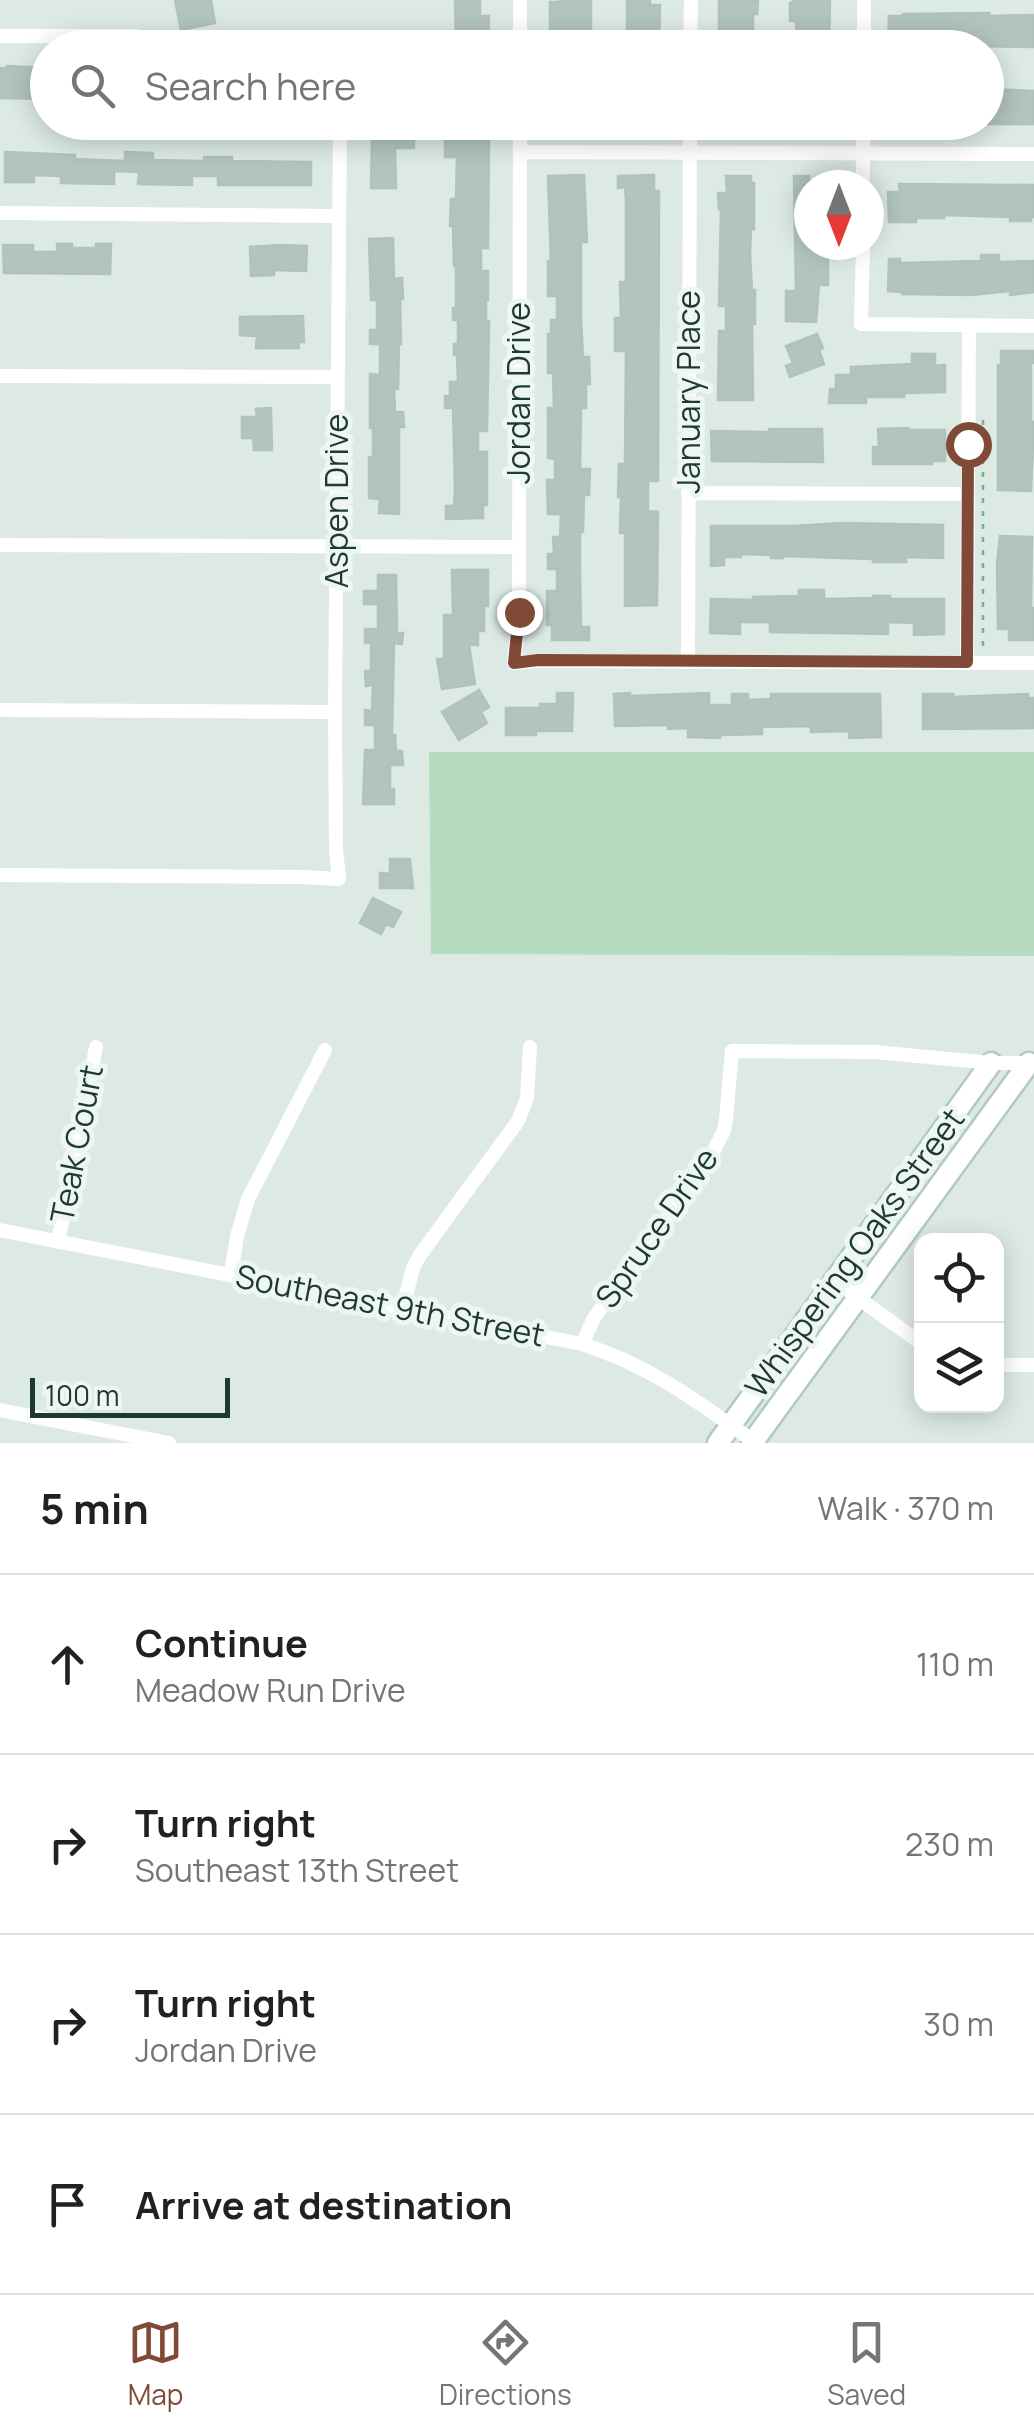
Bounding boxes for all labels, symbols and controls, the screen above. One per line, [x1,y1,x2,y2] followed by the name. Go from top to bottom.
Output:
[30,30,1004,140] search box
[65,58,120,113] icon: search
[145,59,356,111] text: Search here
[794,170,884,260] north arrow
[666,290,710,494] street label: January Place
[496,302,540,484] street label: Jordan Drive
[314,414,358,588] street label: Aspen Drive
[946,422,992,468] route start
[497,590,543,636] route end
[39,1061,113,1227] street label: Teak Court
[734,1099,974,1406] street label: Whispering Oaks Street
[585,1138,728,1316] street label: Spruce Drive
[914,1233,1004,1413] map controls
[914,1233,1004,1323] button: locate
[232,1253,548,1357] street label: Southeast 9th Street
[914,1323,1004,1413] button: layers
[30,1373,230,1418] scale bar
[45,1376,119,1414] text: 100 m
[40,1479,149,1537] text: 5 min
[818,1486,994,1530] text: Walk · 370 m
[135,1616,308,1668] text: Continue
[40,1637,95,1692] icon: ahead
[916,1642,994,1686] text: 110 m
[135,1668,406,1712] text: Meadow Run Drive
[135,1796,316,1848] text: Turn right
[40,1817,95,1872] icon: right
[905,1822,994,1866] text: 230 m
[135,1848,459,1892] text: Southeast 13th Street
[135,1976,316,2028] text: Turn right
[40,1997,95,2052] icon: right
[923,2002,994,2046] text: 30 m
[135,2028,317,2072] text: Jordan Drive
[40,2177,95,2232] icon: arrive
[135,2178,512,2230] text: Arrive at destination
[128,2315,183,2413] tab: Map
[439,2315,572,2413] tab: Directions
[827,2315,906,2413] tab: Saved

